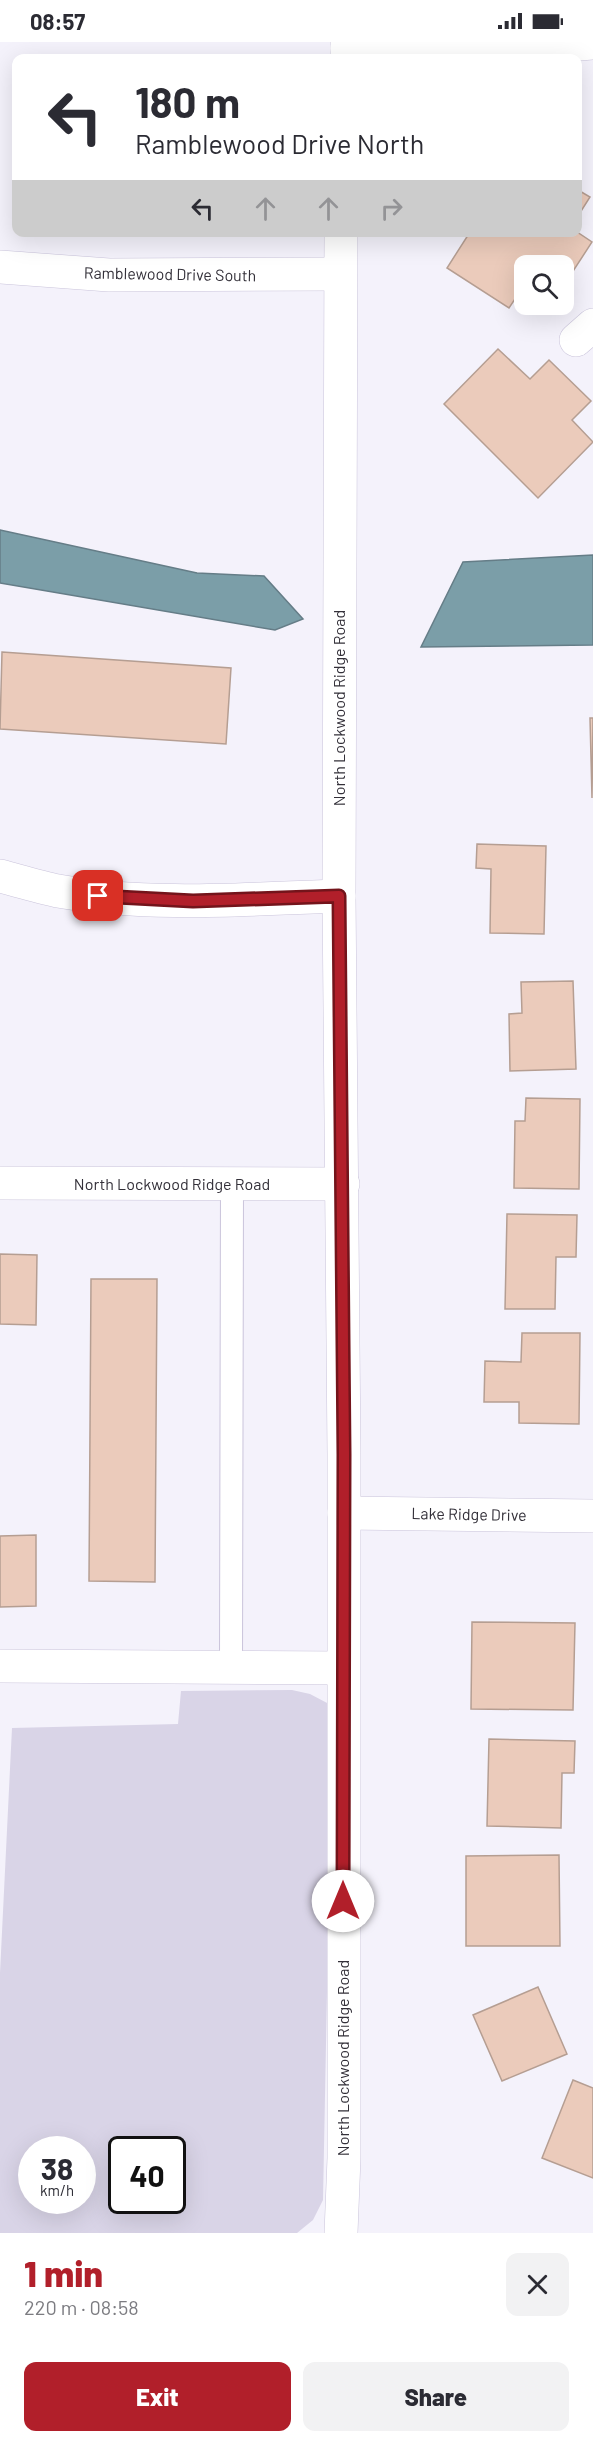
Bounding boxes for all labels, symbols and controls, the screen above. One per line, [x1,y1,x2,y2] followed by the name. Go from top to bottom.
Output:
[30,8,85,34] text: 08:57
[135,76,240,126] text: 180 m
[36,78,114,156] icon: left
[135,127,424,159] text: Ramblewood Drive North
[186,192,219,225] icon: left
[249,192,282,225] icon: ahead
[312,192,345,225] icon: ahead
[375,192,408,225] icon: right
[514,255,574,315] map controls
[514,255,574,315] button: search
[84,262,256,285] street label: Ramblewood Drive South
[329,610,348,806] street label: North Lockwood Ridge Road
[72,870,123,921] pin
[81,879,114,912] icon: arrive
[74,1174,270,1193] street label: North Lockwood Ridge Road
[411,1503,527,1524] street label: Lake Ridge Drive
[311,1869,375,1933] position arrow
[333,1960,352,2156] street label: North Lockwood Ridge Road
[108,2136,186,2214] speed limit sign: 40
[41,2150,73,2186] text: 38
[40,2181,74,2199] text: km/h
[24,2251,103,2294] text: 1 min
[506,2253,569,2316] button: close
[24,2295,139,2319] text: 220 m · 08:58
[24,2362,291,2431] button: Exit
[303,2362,569,2431] button: Share

